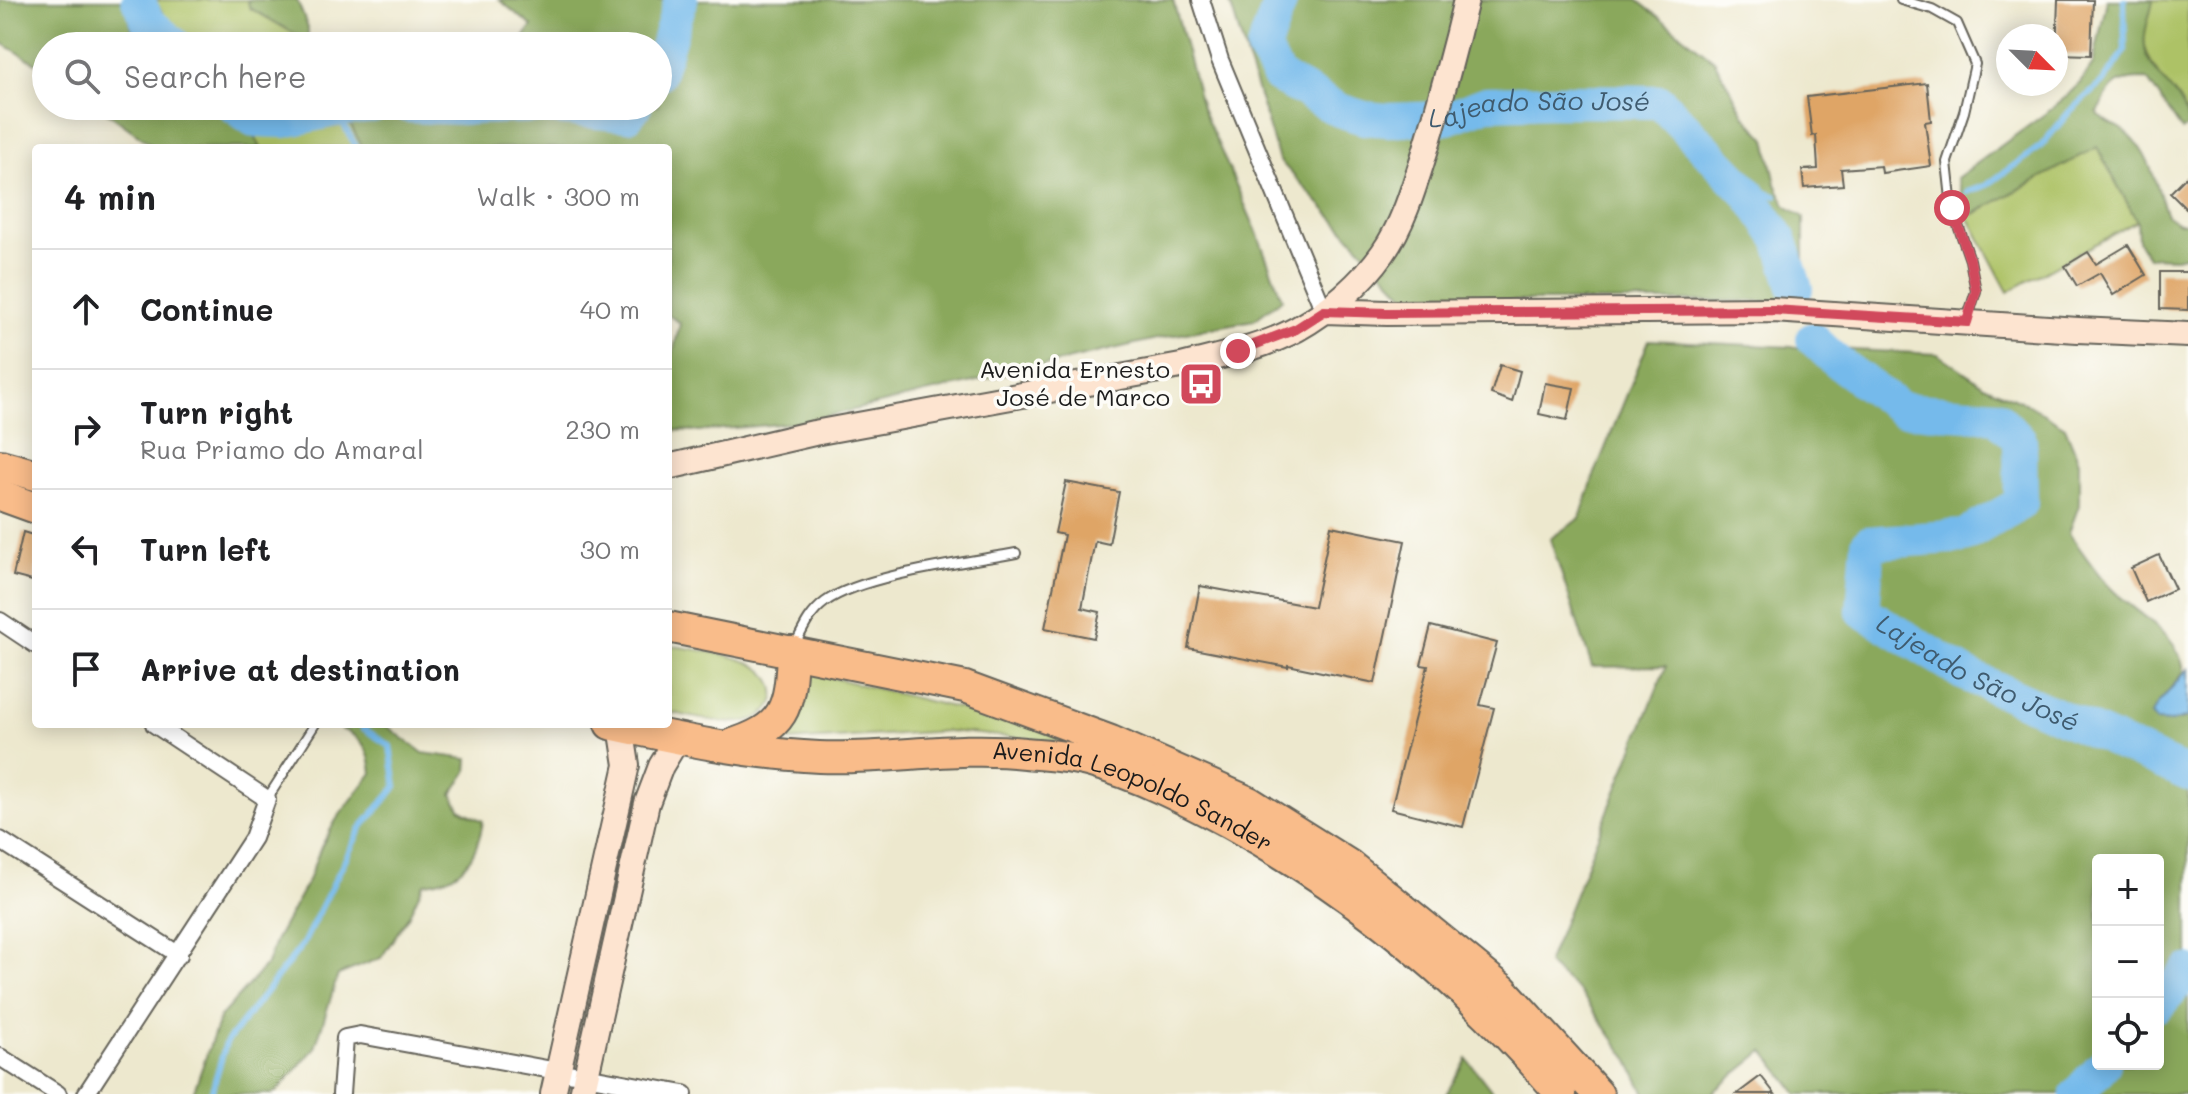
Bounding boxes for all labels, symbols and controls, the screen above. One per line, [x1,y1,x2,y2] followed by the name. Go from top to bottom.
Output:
[1996,24,2068,96] north arrow
[32,32,672,120] search box
[60,54,104,98] icon: search
[124,56,307,96] text: Search here
[1428,83,1650,135] water label: Lajeado São José
[64,174,156,219] text: 4 min
[476,179,640,213] text: Walk · 300 m
[1934,190,1970,226] route start
[64,287,108,331] icon: ahead
[140,289,273,329] text: Continue
[580,292,640,326] text: 40 m
[1220,333,1256,369] route end
[979,353,1170,412] place label: Avenida Ernesto José de Marco
[1177,360,1225,408] bus stop icon: Avenida Ernesto José de Marco
[140,392,293,432] text: Turn right
[64,407,108,451] icon: right
[565,412,640,446] text: 230 m
[140,432,424,466] text: Rua Priamo do Amaral
[64,527,108,571] icon: left
[140,529,271,569] text: Turn left
[580,532,640,566] text: 30 m
[1871,606,2085,739] water label: Lajeado São José
[64,647,108,691] icon: arrive
[140,649,460,689] text: Arrive at destination
[991,734,1279,858] street label: Avenida Leopoldo Sander
[2092,854,2164,1070] map controls
[2092,854,2164,926] button: +
[2092,926,2164,998] button: −
[2092,998,2164,1070] button: locate

